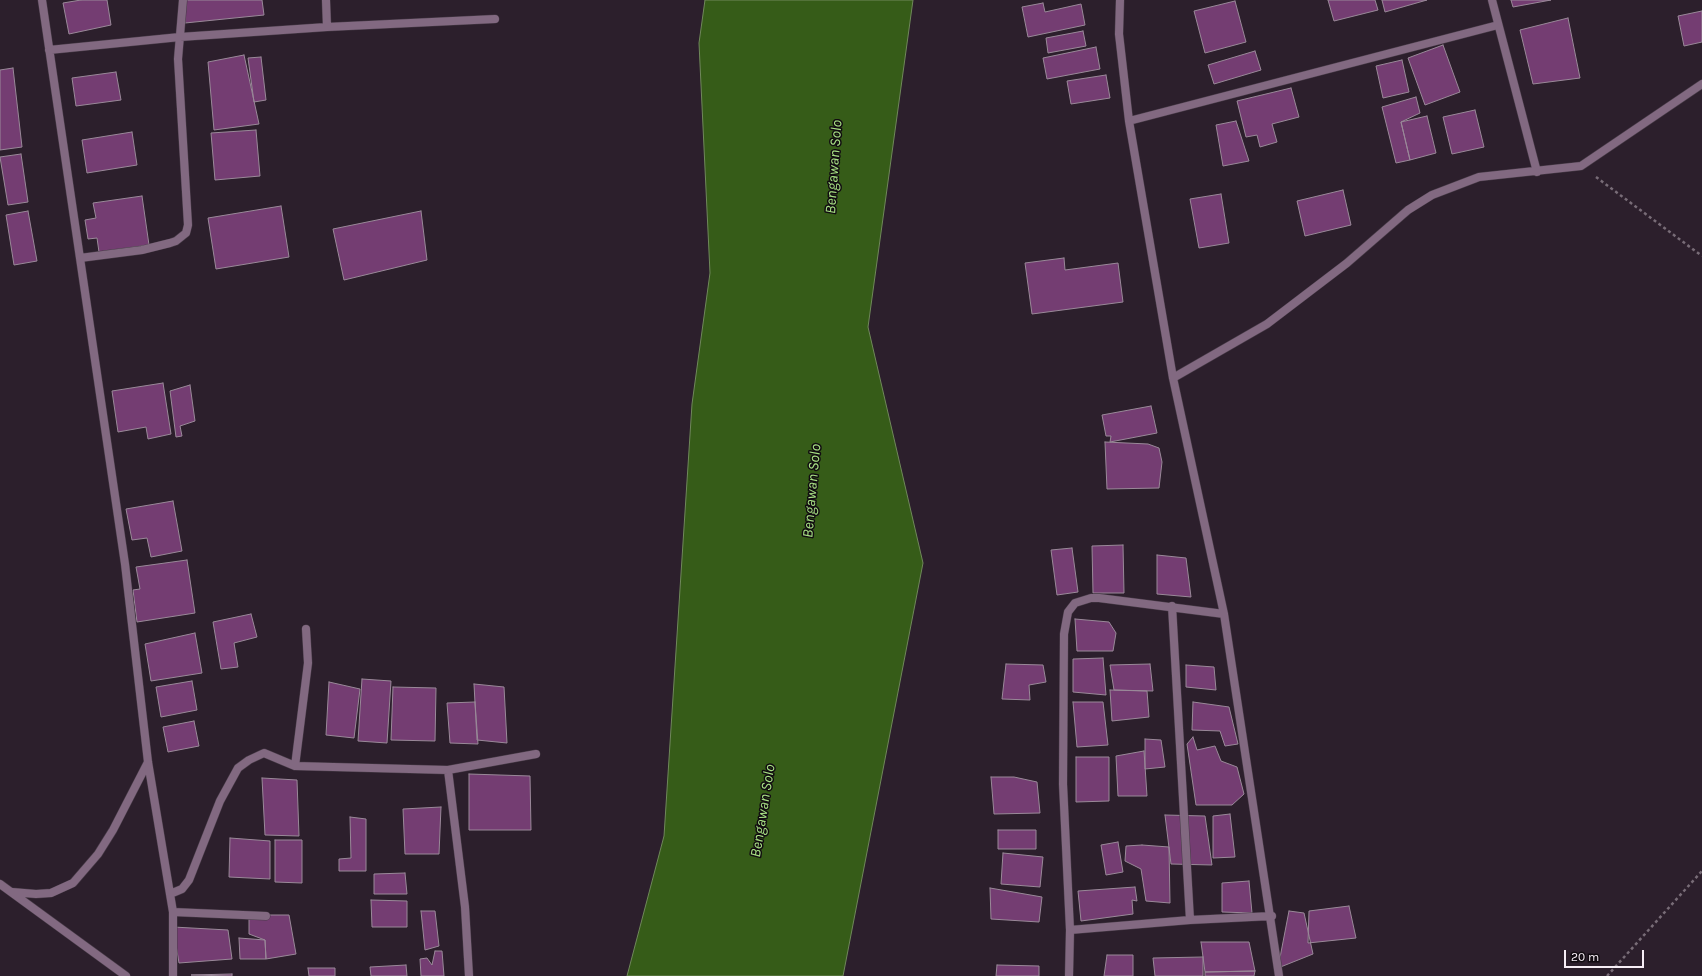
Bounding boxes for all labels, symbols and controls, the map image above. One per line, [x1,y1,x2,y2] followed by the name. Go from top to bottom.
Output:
[822,119,846,215] water label: Bengawan Solo
[799,443,825,539] water label: Bengawan Solo
[747,763,779,859] water label: Bengawan Solo
[1566,942,1646,968] scale bar
[1571,950,1599,964] text: 20 m

